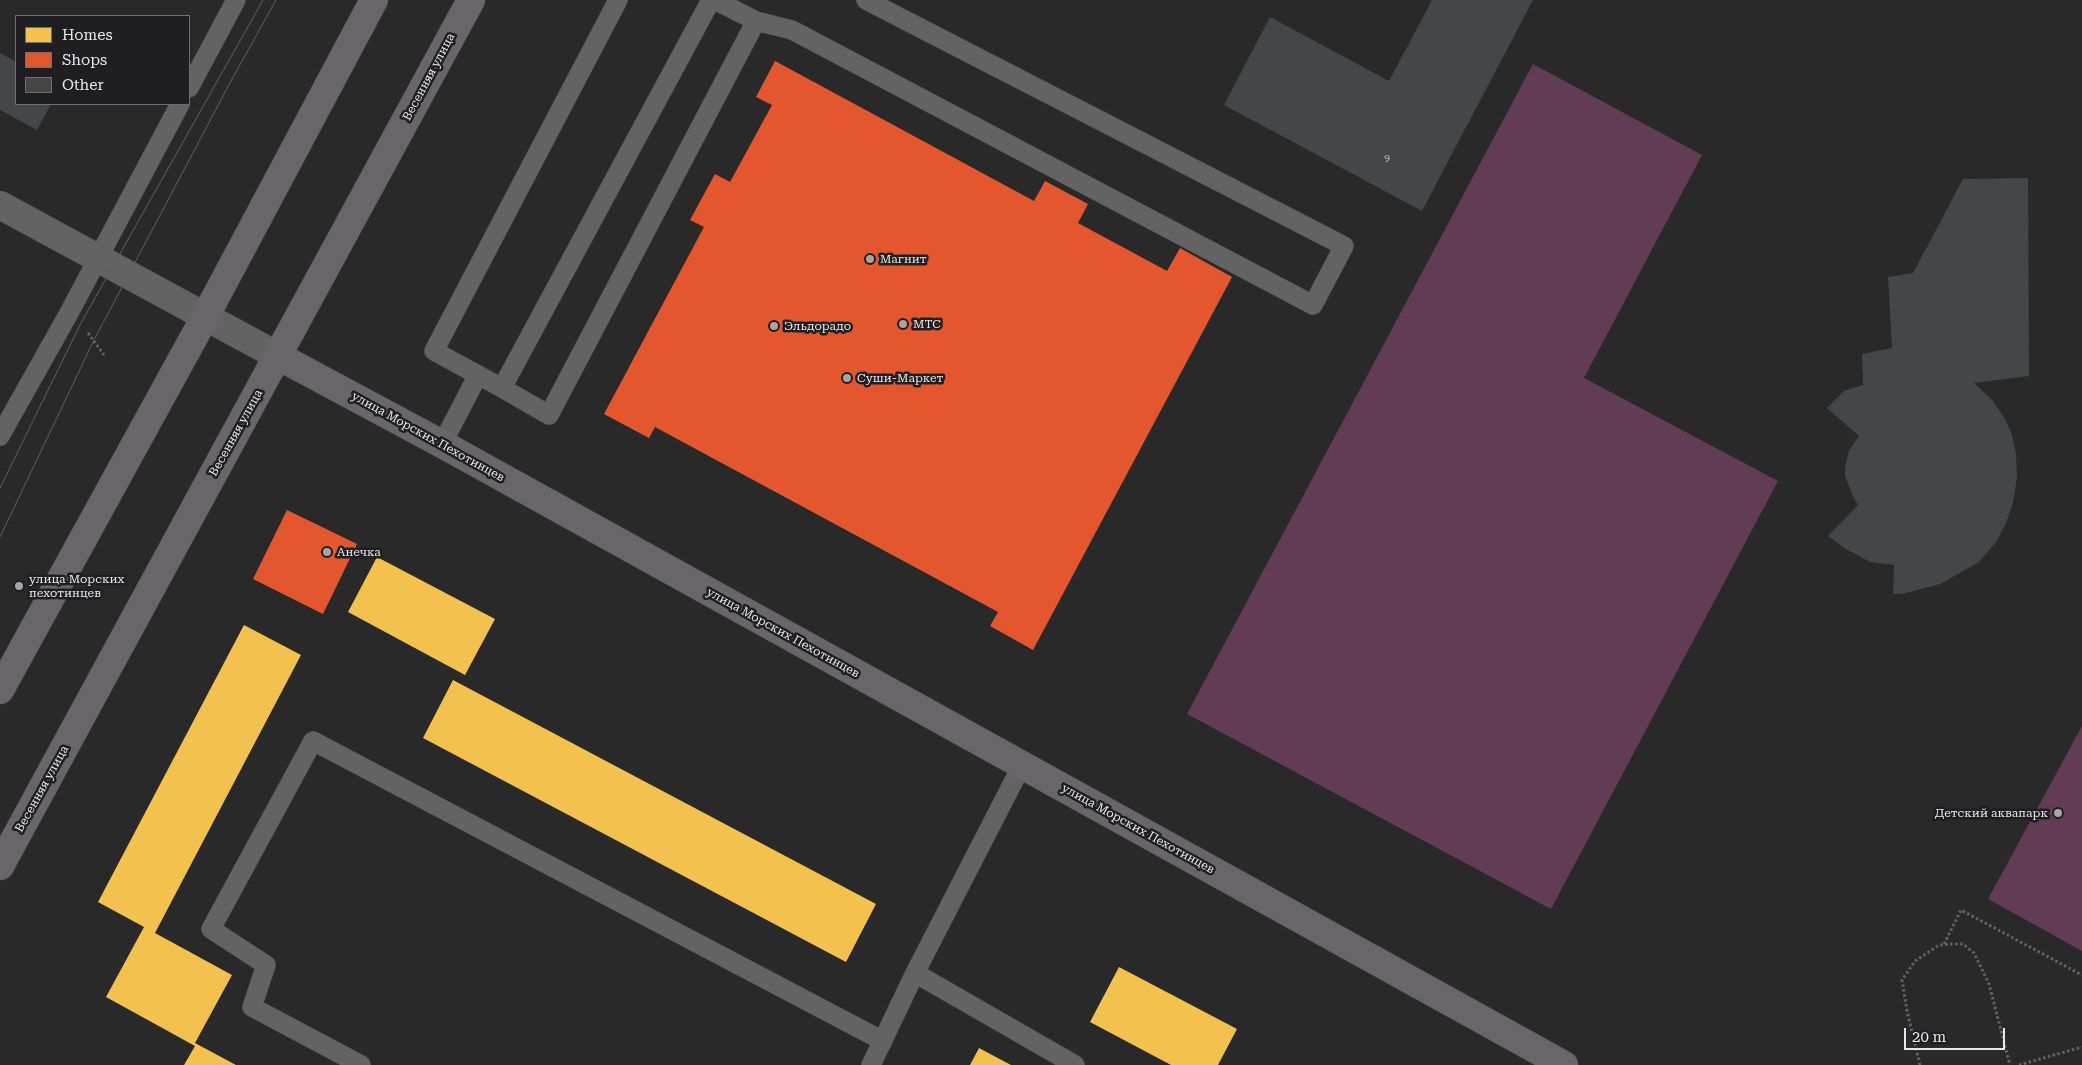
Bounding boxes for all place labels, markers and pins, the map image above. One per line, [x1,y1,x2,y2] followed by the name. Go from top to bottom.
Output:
[880,252,927,266] place label: Магнит
[864,253,876,265] marker: Магнит
[913,317,941,331] place label: МТС
[897,318,909,330] marker: МТС
[784,319,851,333] place label: Эльдорадо
[768,320,780,332] marker: Эльдорадо
[857,371,943,385] place label: Суши-Маркет
[841,372,853,384] marker: Суши-Маркет
[337,545,381,559] place label: Анечка
[321,546,333,558] marker: Анечка
[29,572,124,600] place label: улица Морских пехотинцев
[13,580,25,592] marker: улица Морских пехотинцев
[1935,806,2048,820] place label: Детский аквапарк
[2052,807,2064,819] marker: Детский аквапарк

